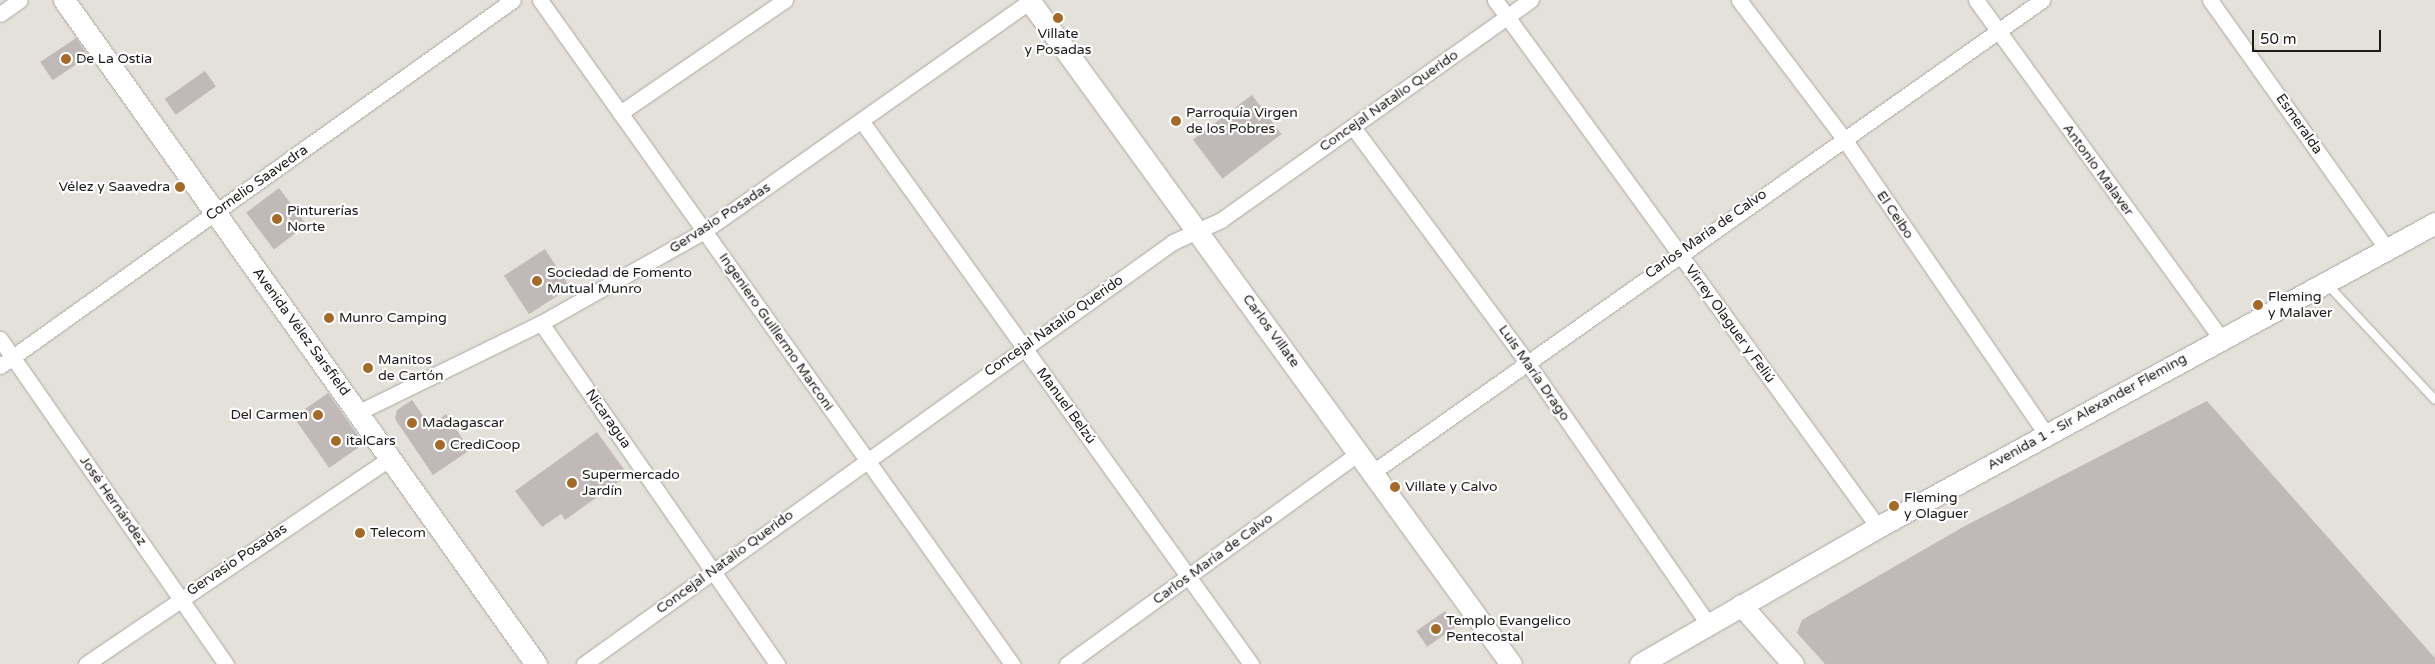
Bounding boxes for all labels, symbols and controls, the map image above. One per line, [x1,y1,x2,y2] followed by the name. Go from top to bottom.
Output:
[1052,12,1064,24] marker: Villate y Posadas
[2255,20,2384,52] scale bar
[1025,26,1091,58] place label: Villate y Posadas
[2260,30,2297,48] text: 50 m
[1316,47,1462,155] street label: Concejal Natalio Querido
[76,51,152,67] place label: De La Ostia
[60,53,72,65] marker: De La Ostia
[2272,91,2326,157] street label: Esmeralda
[1186,105,1298,138] place label: Parroquía Virgen de los Pobres
[1170,115,1182,127] marker: Parroquía Virgen de los Pobres
[2059,121,2137,219] street label: Antonio Malaver
[203,142,311,224] street label: Cornelio Saavedra
[58,179,170,195] place label: Vélez y Saavedra
[666,179,774,257] street label: Gervasio Posadas
[174,181,186,193] marker: Vélez y Saavedra
[1642,186,1770,282] street label: Carlos María de Calvo
[1873,188,1917,242] street label: El Ceibo
[287,203,359,236] place label: Pinturerías Norte
[271,213,283,225] marker: Pinturerías Norte
[715,250,837,414] street label: Ingeniero Guillermo Marconi
[1681,262,1779,386] street label: Virrey Olaguer y Feliú
[249,265,353,399] street label: Avenida Vélez Sarsfield
[547,265,692,298] place label: Sociedad de Fomento Mutual Munro
[981,272,1127,380] street label: Concejal Natalio Querido
[531,275,543,287] marker: Sociedad de Fomento Mutual Munro
[2268,289,2332,322] place label: Fleming y Malaver
[1239,291,1303,371] street label: Carlos Villate
[2252,299,2264,311] marker: Fleming y Malaver
[339,310,447,326] place label: Munro Camping
[323,312,335,324] marker: Munro Camping
[1495,322,1573,424] street label: Luis María Drago
[1984,350,2190,474] street label: Avenida 1 - Sir Alexander Fleming
[378,352,444,384] place label: Manitos de Cartón
[362,362,374,374] marker: Manitos de Cartón
[1033,365,1099,447] street label: Manuel Belzú
[582,386,634,452] street label: Nicaragua
[230,407,308,423] place label: Del Carmen
[312,409,324,421] marker: Del Carmen
[422,415,504,431] place label: Madagascar
[406,417,418,429] marker: Madagascar
[346,433,396,449] place label: italCars
[330,435,342,447] marker: italCars
[450,437,520,453] place label: CrediCoop
[434,439,446,451] marker: CrediCoop
[76,453,150,549] street label: José Hernández
[582,467,680,500] place label: Supermercado Jardín
[566,477,578,489] marker: Supermercado Jardín
[1405,479,1498,495] place label: Villate y Calvo
[1389,481,1401,493] marker: Villate y Calvo
[1904,490,1968,522] place label: Fleming y Olaguer
[1888,500,1900,512] marker: Fleming y Olaguer
[653,507,797,617] street label: Concejal Natalio Querido
[1150,510,1276,608] street label: Carlos María de Calvo
[184,520,290,600] street label: Gervasio Posadas
[370,525,426,541] place label: Telecom
[354,527,366,539] marker: Telecom
[1446,613,1571,646] place label: Templo Evangelico Pentecostal
[1430,623,1442,635] marker: Templo Evangelico Pentecostal

